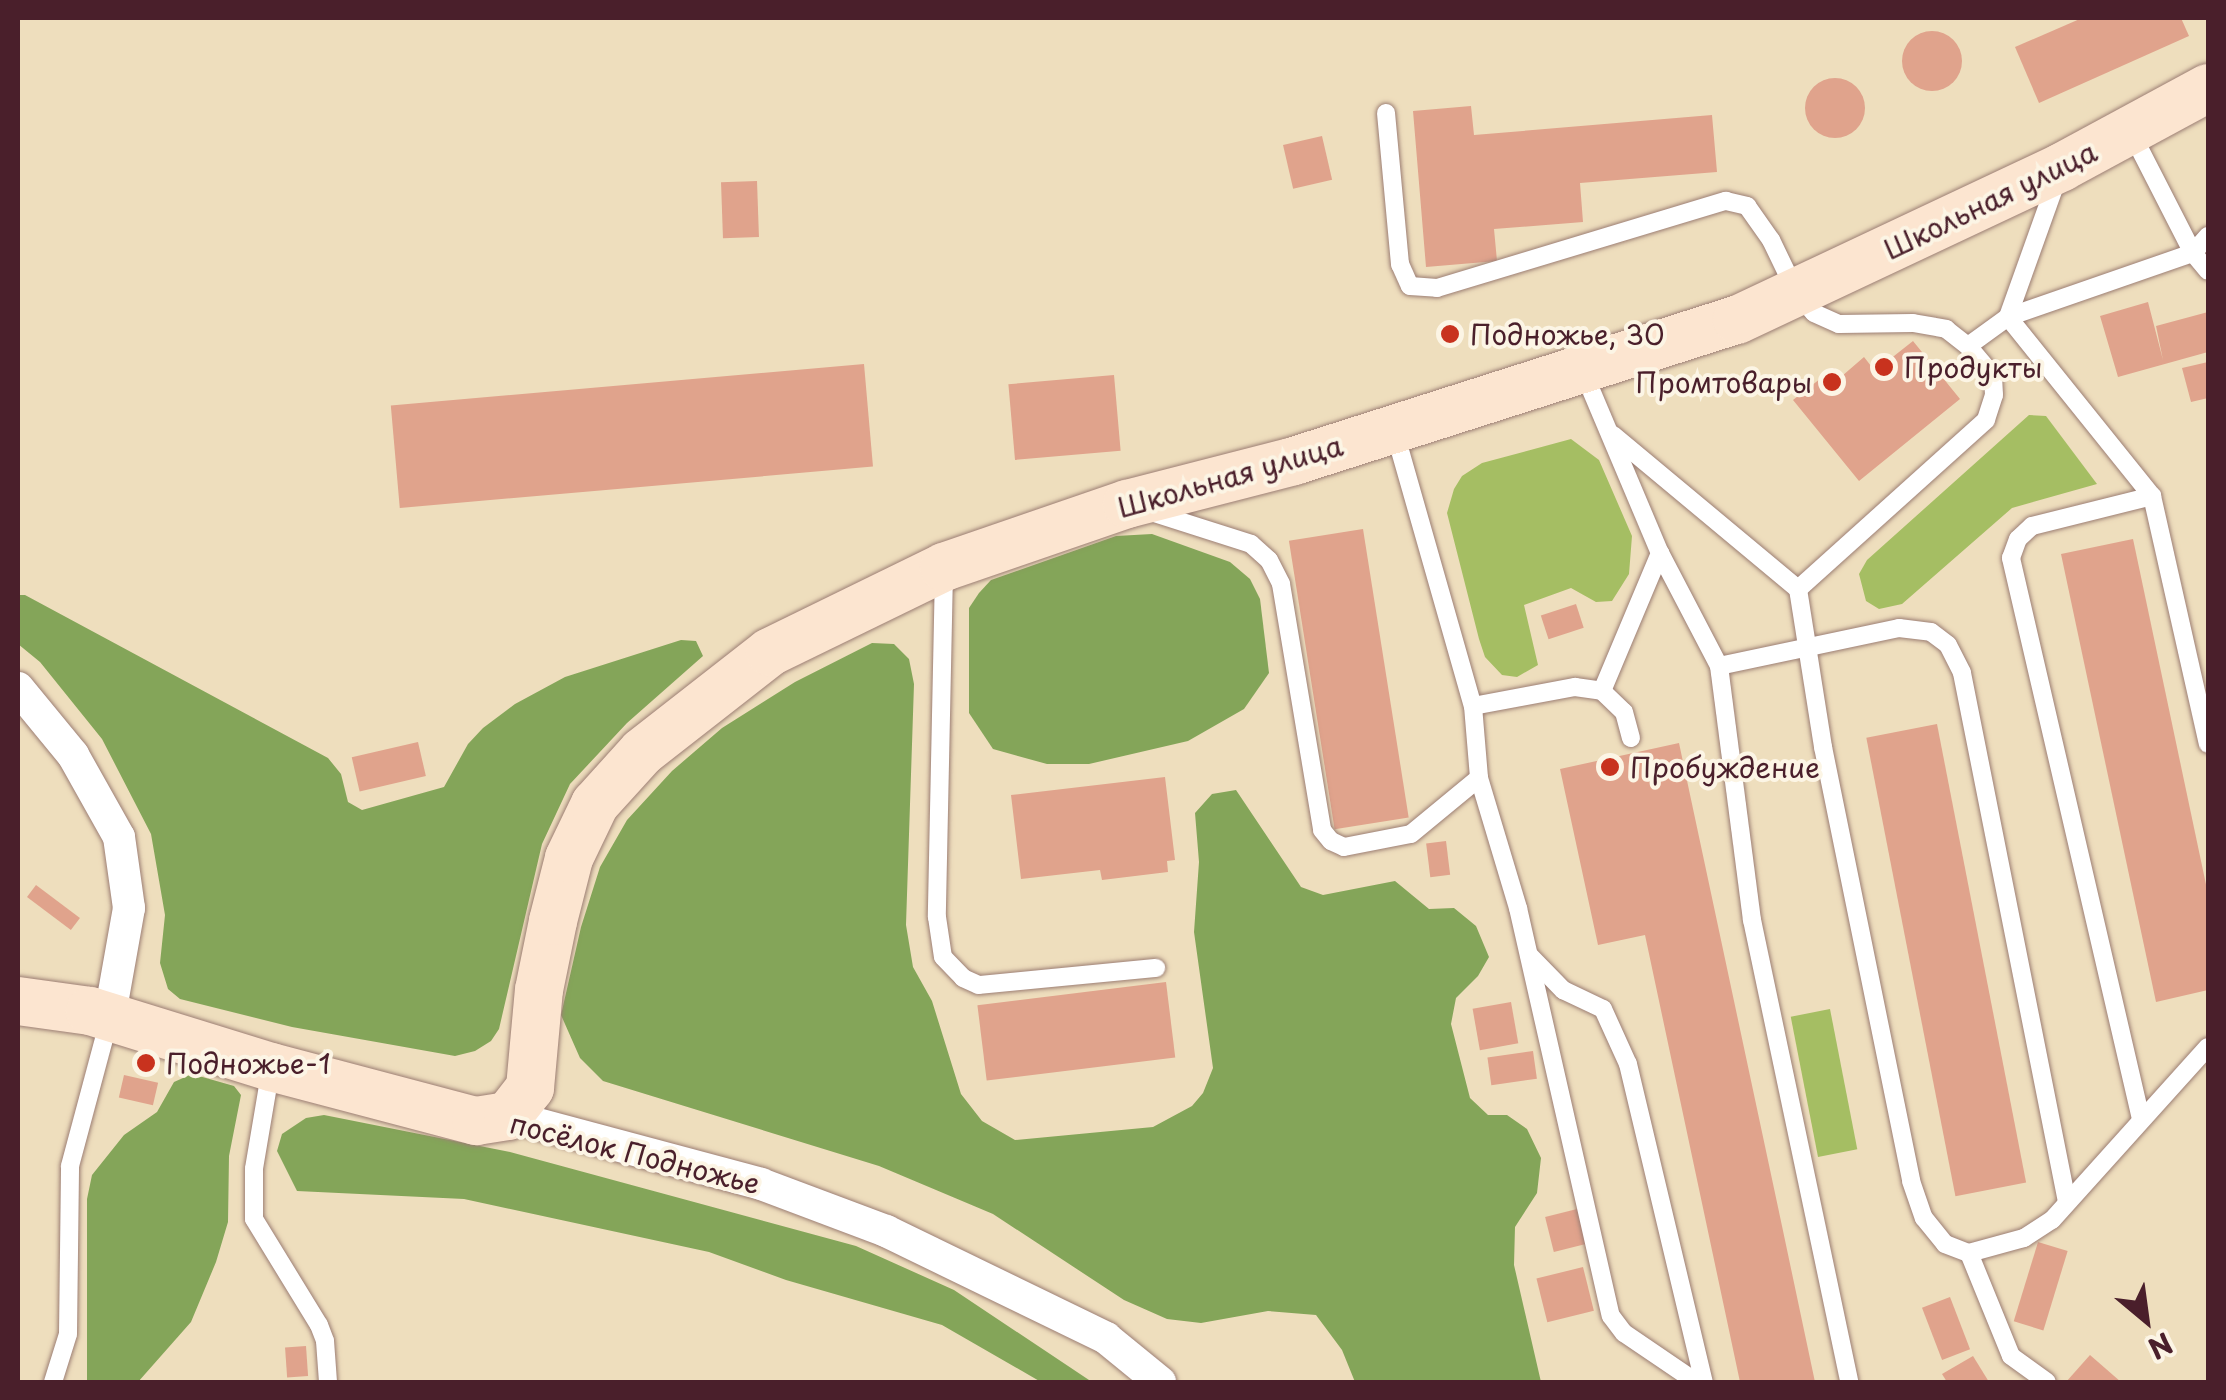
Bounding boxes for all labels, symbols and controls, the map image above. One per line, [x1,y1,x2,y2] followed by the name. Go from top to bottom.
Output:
[1877,134,2103,266] street label: Школьная улица
[1470,317,1664,351] place label: Подножье, 30
[1439,323,1461,345] marker: Подножье, 30
[1904,350,2042,384] place label: Продукты
[1873,356,1895,378] marker: Продукты
[1635,365,1812,399] place label: Промтовары
[1821,371,1843,393] marker: Промтовары
[1113,428,1347,524] street label: Школьная улица
[1630,750,1820,784] place label: Пробуждение
[1599,756,1621,778] marker: Пробуждение
[166,1046,331,1080] place label: Подножье-1
[135,1052,157,1074] marker: Подножье-1
[506,1106,764,1200] street label: посёлок Подножье
[2096,1270,2196,1370] north arrow
[2141,1322,2181,1371] text: N

